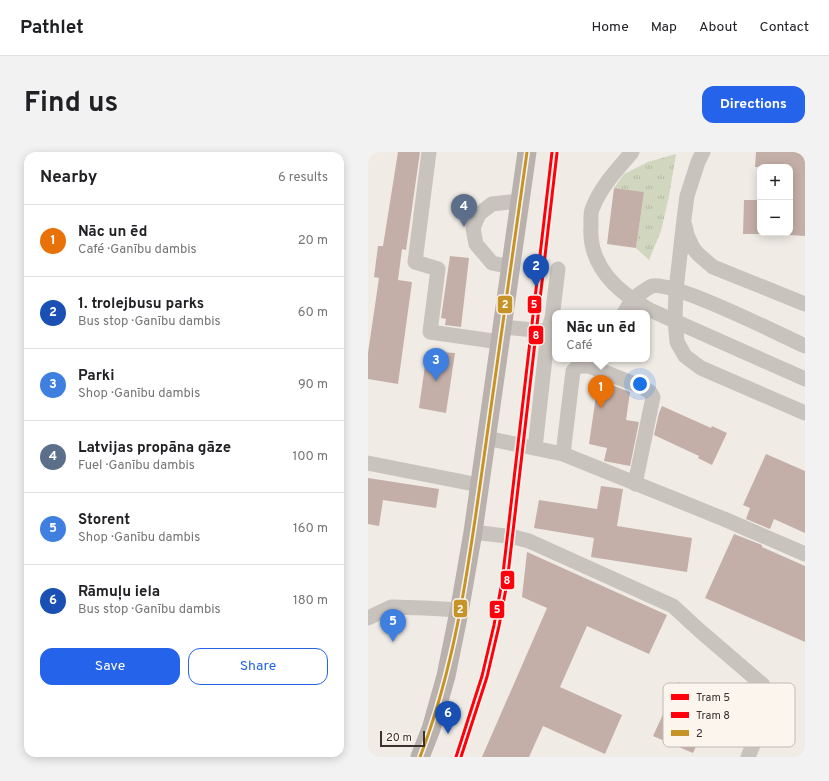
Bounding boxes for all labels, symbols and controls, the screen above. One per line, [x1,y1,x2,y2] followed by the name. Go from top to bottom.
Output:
[20,16,84,40] text: Pathlet
[592,19,629,36] text: Home
[651,19,677,36] text: Map
[699,19,738,36] text: About
[760,19,809,36] text: Contact
[24,86,118,122] text: Find us
[702,86,805,123] button: Directions
[757,164,793,236] map controls
[757,164,793,200] button: +
[40,167,97,189] text: Nearby
[278,170,328,186] text: 6 results
[451,194,477,227] pin: 4
[757,200,793,236] button: −
[78,223,147,242] text: Nāc un ēd
[50,233,56,249] text: 1
[298,233,328,249] text: 20 m
[78,242,197,258] text: Café · Ganību dambis
[523,254,549,287] pin: 2
[78,295,204,314] text: 1. trolejbusu parks
[497,295,513,314] line badge: 2
[527,295,542,314] line badge: 5
[502,298,508,312] text: 2
[531,298,538,312] text: 5
[49,305,57,321] text: 2
[298,305,328,321] text: 60 m
[552,310,650,362] popup
[78,314,221,330] text: Bus stop · Ganību dambis
[566,319,636,338] text: Nāc un ēd
[528,325,544,345] line badge: 8
[533,329,540,343] text: 8
[566,338,593,354] text: Café
[423,348,449,381] pin: 3
[78,367,115,386] text: Parki
[630,374,650,394] your location
[588,375,614,408] pin: 1
[49,377,57,393] text: 3
[298,377,328,393] text: 90 m
[78,386,200,402] text: Shop · Ganību dambis
[78,439,231,458] text: Latvijas propāna gāze
[49,449,57,465] text: 4
[292,449,328,465] text: 100 m
[78,458,195,474] text: Fuel · Ganību dambis
[78,511,130,530] text: Storent
[49,521,57,537] text: 5
[293,521,328,537] text: 160 m
[78,530,200,546] text: Shop · Ganību dambis
[500,570,515,590] line badge: 8
[504,574,511,588] text: 8
[78,583,160,602] text: Rāmuļu iela
[49,593,57,609] text: 6
[293,593,328,609] text: 180 m
[453,599,468,618] line badge: 2
[489,600,505,619] line badge: 5
[78,602,221,618] text: Bus stop · Ganību dambis
[457,603,463,617] text: 2
[494,603,501,617] text: 5
[380,609,406,642] pin: 5
[40,648,180,685] button: Save
[188,648,328,685] button: Share
[663,683,795,747] legend
[696,691,730,705] text: Tram 5
[435,701,461,734] pin: 6
[696,709,730,723] text: Tram 8
[696,727,703,741] text: 2
[380,729,425,748] scale bar
[386,731,412,745] text: 20 m

